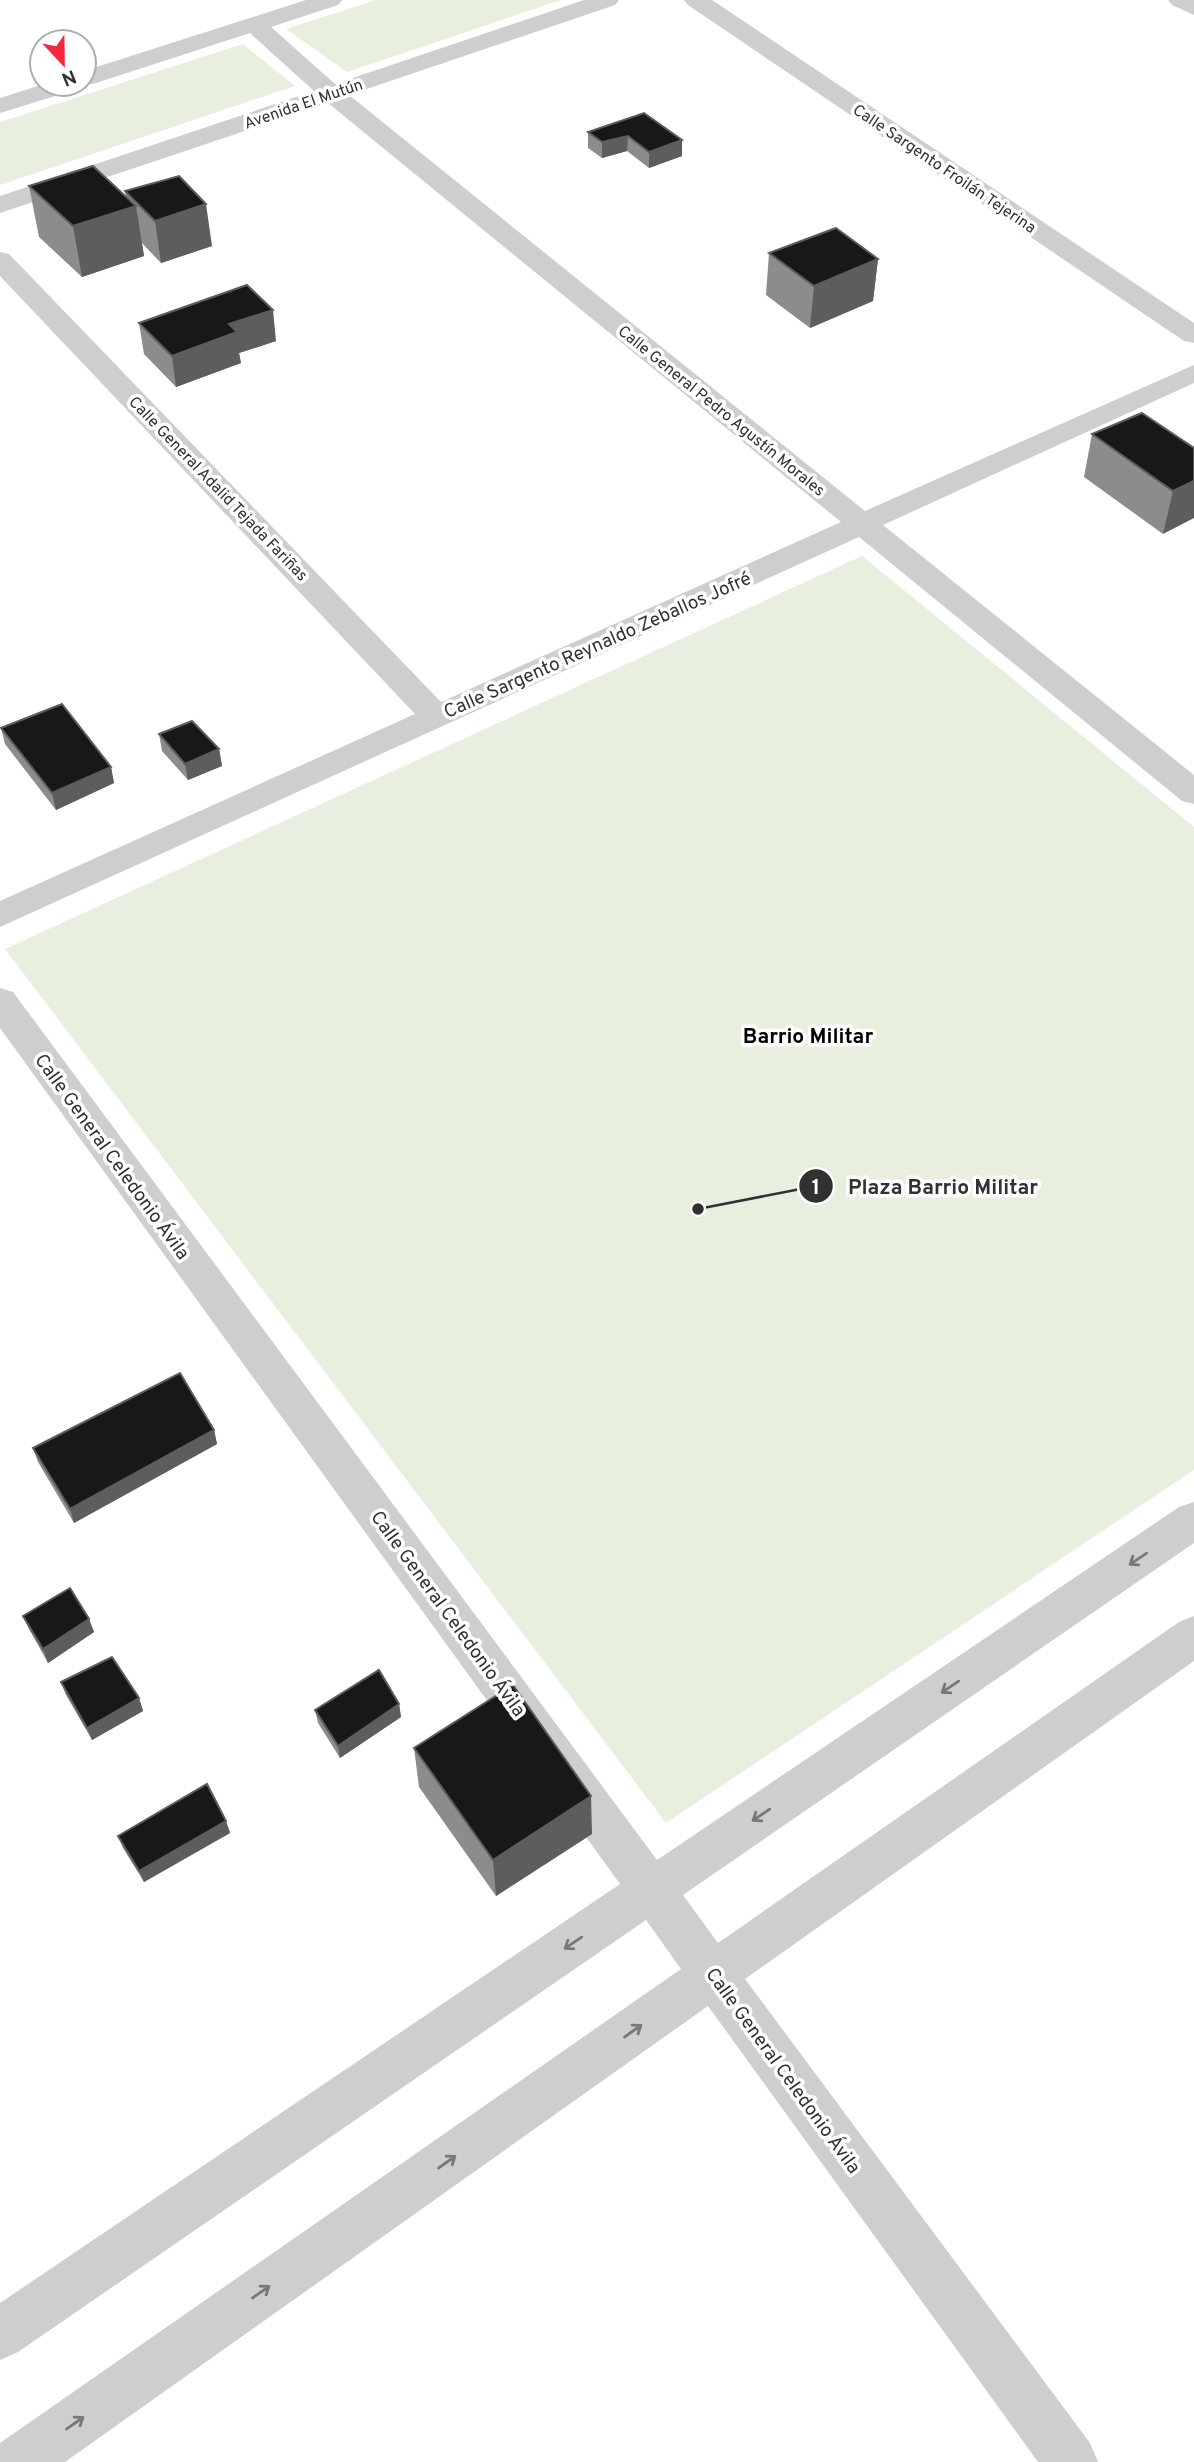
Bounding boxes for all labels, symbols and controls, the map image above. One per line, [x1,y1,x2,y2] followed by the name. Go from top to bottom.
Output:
[28,28,98,98] north arrow
[58,63,79,91] text: N
[242,75,366,135] street label: Avenida El Mutún
[848,101,1039,239] street label: Calle Sargento Froilán Tejerina
[613,322,828,501] street label: Calle General Pedro Agustín Morales
[124,393,311,586] street label: Calle General Adalid Tejada Fariñas
[440,567,755,725] street label: Calle Sargento Reynaldo Zeballos Jofré
[743,1024,873,1051] district label: Barrio Militar
[29,1049,195,1265] street label: Calle General Celedonio Ávila
[799,1165,1052,1207] callout: Plaza Barrio Militar
[812,1175,820,1202] text: 1
[848,1175,1038,1202] text: Plaza Barrio Militar
[365,1506,531,1722] street label: Calle General Celedonio Ávila
[1128,1552,1148,1566] one-way arrow
[940,1680,960,1694] one-way arrow
[752,1808,772,1822] one-way arrow
[564,1936,584,1950] one-way arrow
[700,1963,866,2179] street label: Calle General Celedonio Ávila
[623,2024,642,2038] one-way arrow
[437,2154,456,2169] one-way arrow
[251,2285,270,2299] one-way arrow
[64,2416,84,2430] one-way arrow

